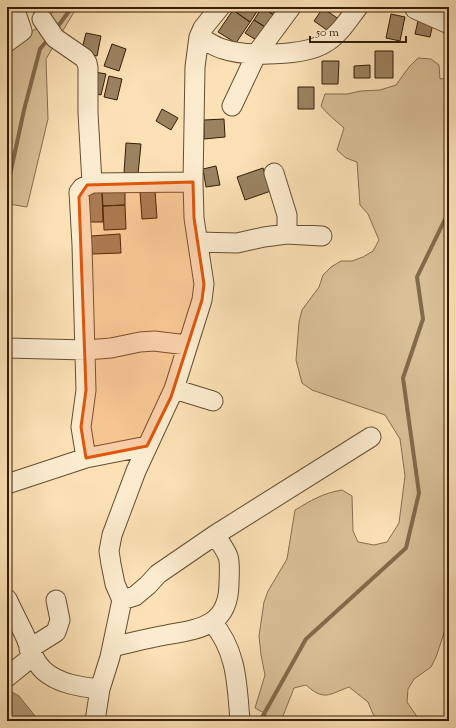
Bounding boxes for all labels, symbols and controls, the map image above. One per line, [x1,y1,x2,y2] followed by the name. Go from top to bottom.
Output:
[310,18,406,44] scale bar
[315,24,339,42] text: 50 m

